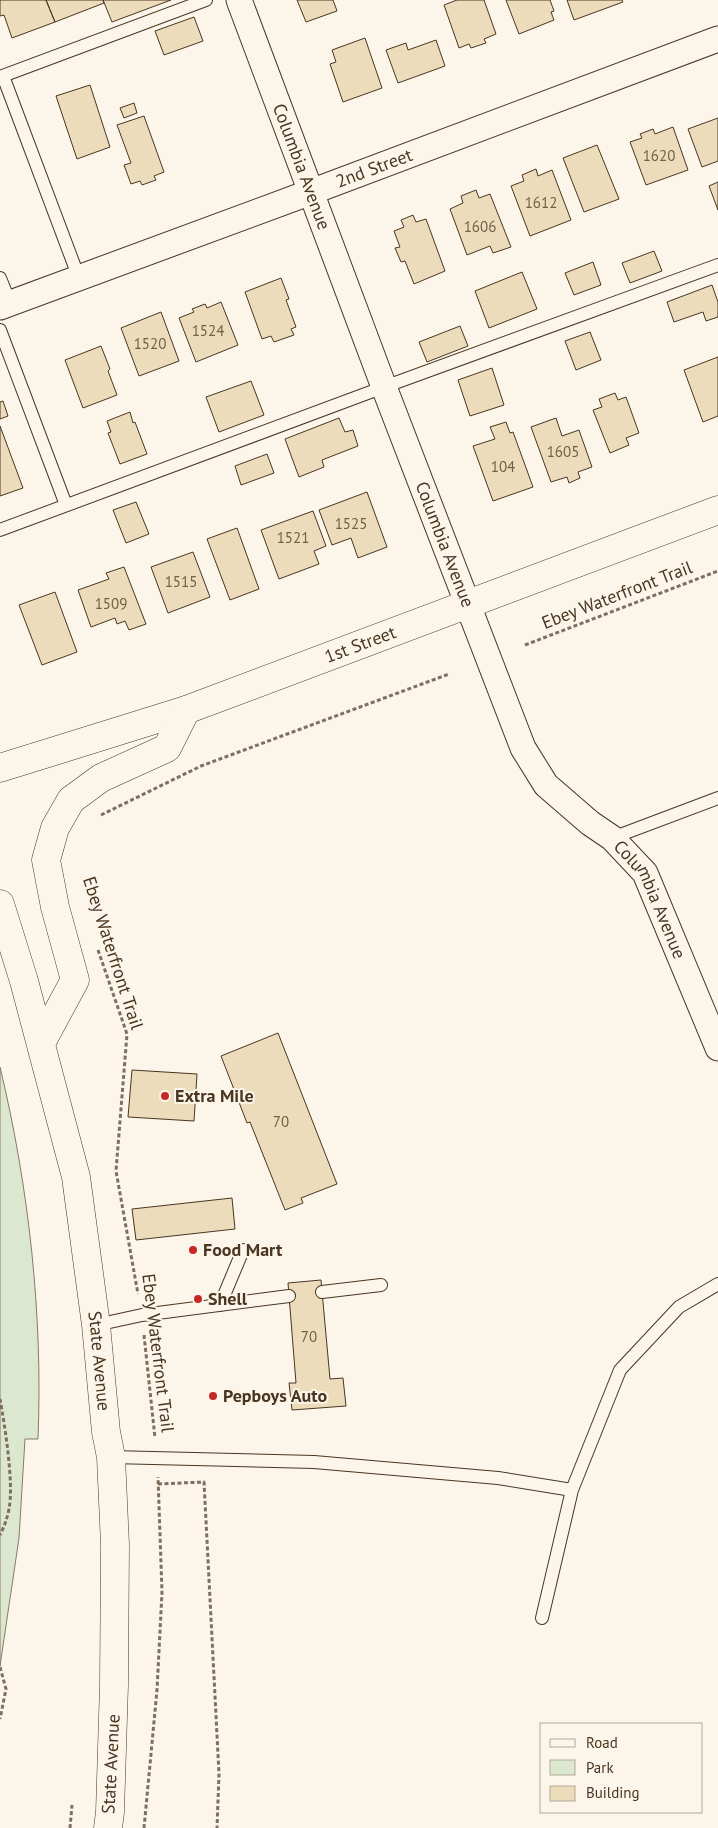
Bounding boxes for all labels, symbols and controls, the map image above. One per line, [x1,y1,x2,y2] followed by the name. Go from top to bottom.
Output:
[268,100,336,233] street label: Columbia Avenue
[332,143,416,193] street label: 2nd Street
[643,146,675,165] house number: 1620
[525,193,557,212] house number: 1612
[464,217,496,236] house number: 1606
[192,321,224,340] house number: 1524
[134,334,166,353] house number: 1520
[547,442,579,461] house number: 1605
[491,457,515,476] house number: 104
[410,478,480,610] street label: Columbia Avenue
[335,514,367,533] house number: 1525
[277,528,309,547] house number: 1521
[538,555,696,634] street label: Ebey Waterfront Trail
[165,572,197,591] house number: 1515
[95,594,127,613] house number: 1509
[321,620,399,668] street label: 1st Street
[609,835,691,962] street label: Columbia Avenue
[78,873,149,1033] street label: Ebey Waterfront Trail
[175,1084,254,1107] place label: Extra Mile
[159,1090,171,1102] marker: Extra Mile
[273,1112,289,1131] house number: 70
[203,1238,283,1261] place label: Food Mart
[187,1244,199,1256] marker: Food Mart
[137,1272,180,1434] street label: Ebey Waterfront Trail
[208,1287,248,1310] place label: Shell
[192,1293,204,1305] marker: Shell
[83,1310,116,1412] street label: State Avenue
[301,1327,317,1346] house number: 70
[223,1384,327,1407] place label: Pepboys Auto
[207,1390,219,1402] marker: Pepboys Auto
[96,1713,125,1815] street label: State Avenue
[540,1723,703,1813] legend
[586,1733,618,1752] text: Road
[586,1758,614,1777] text: Park
[586,1783,640,1802] text: Building

